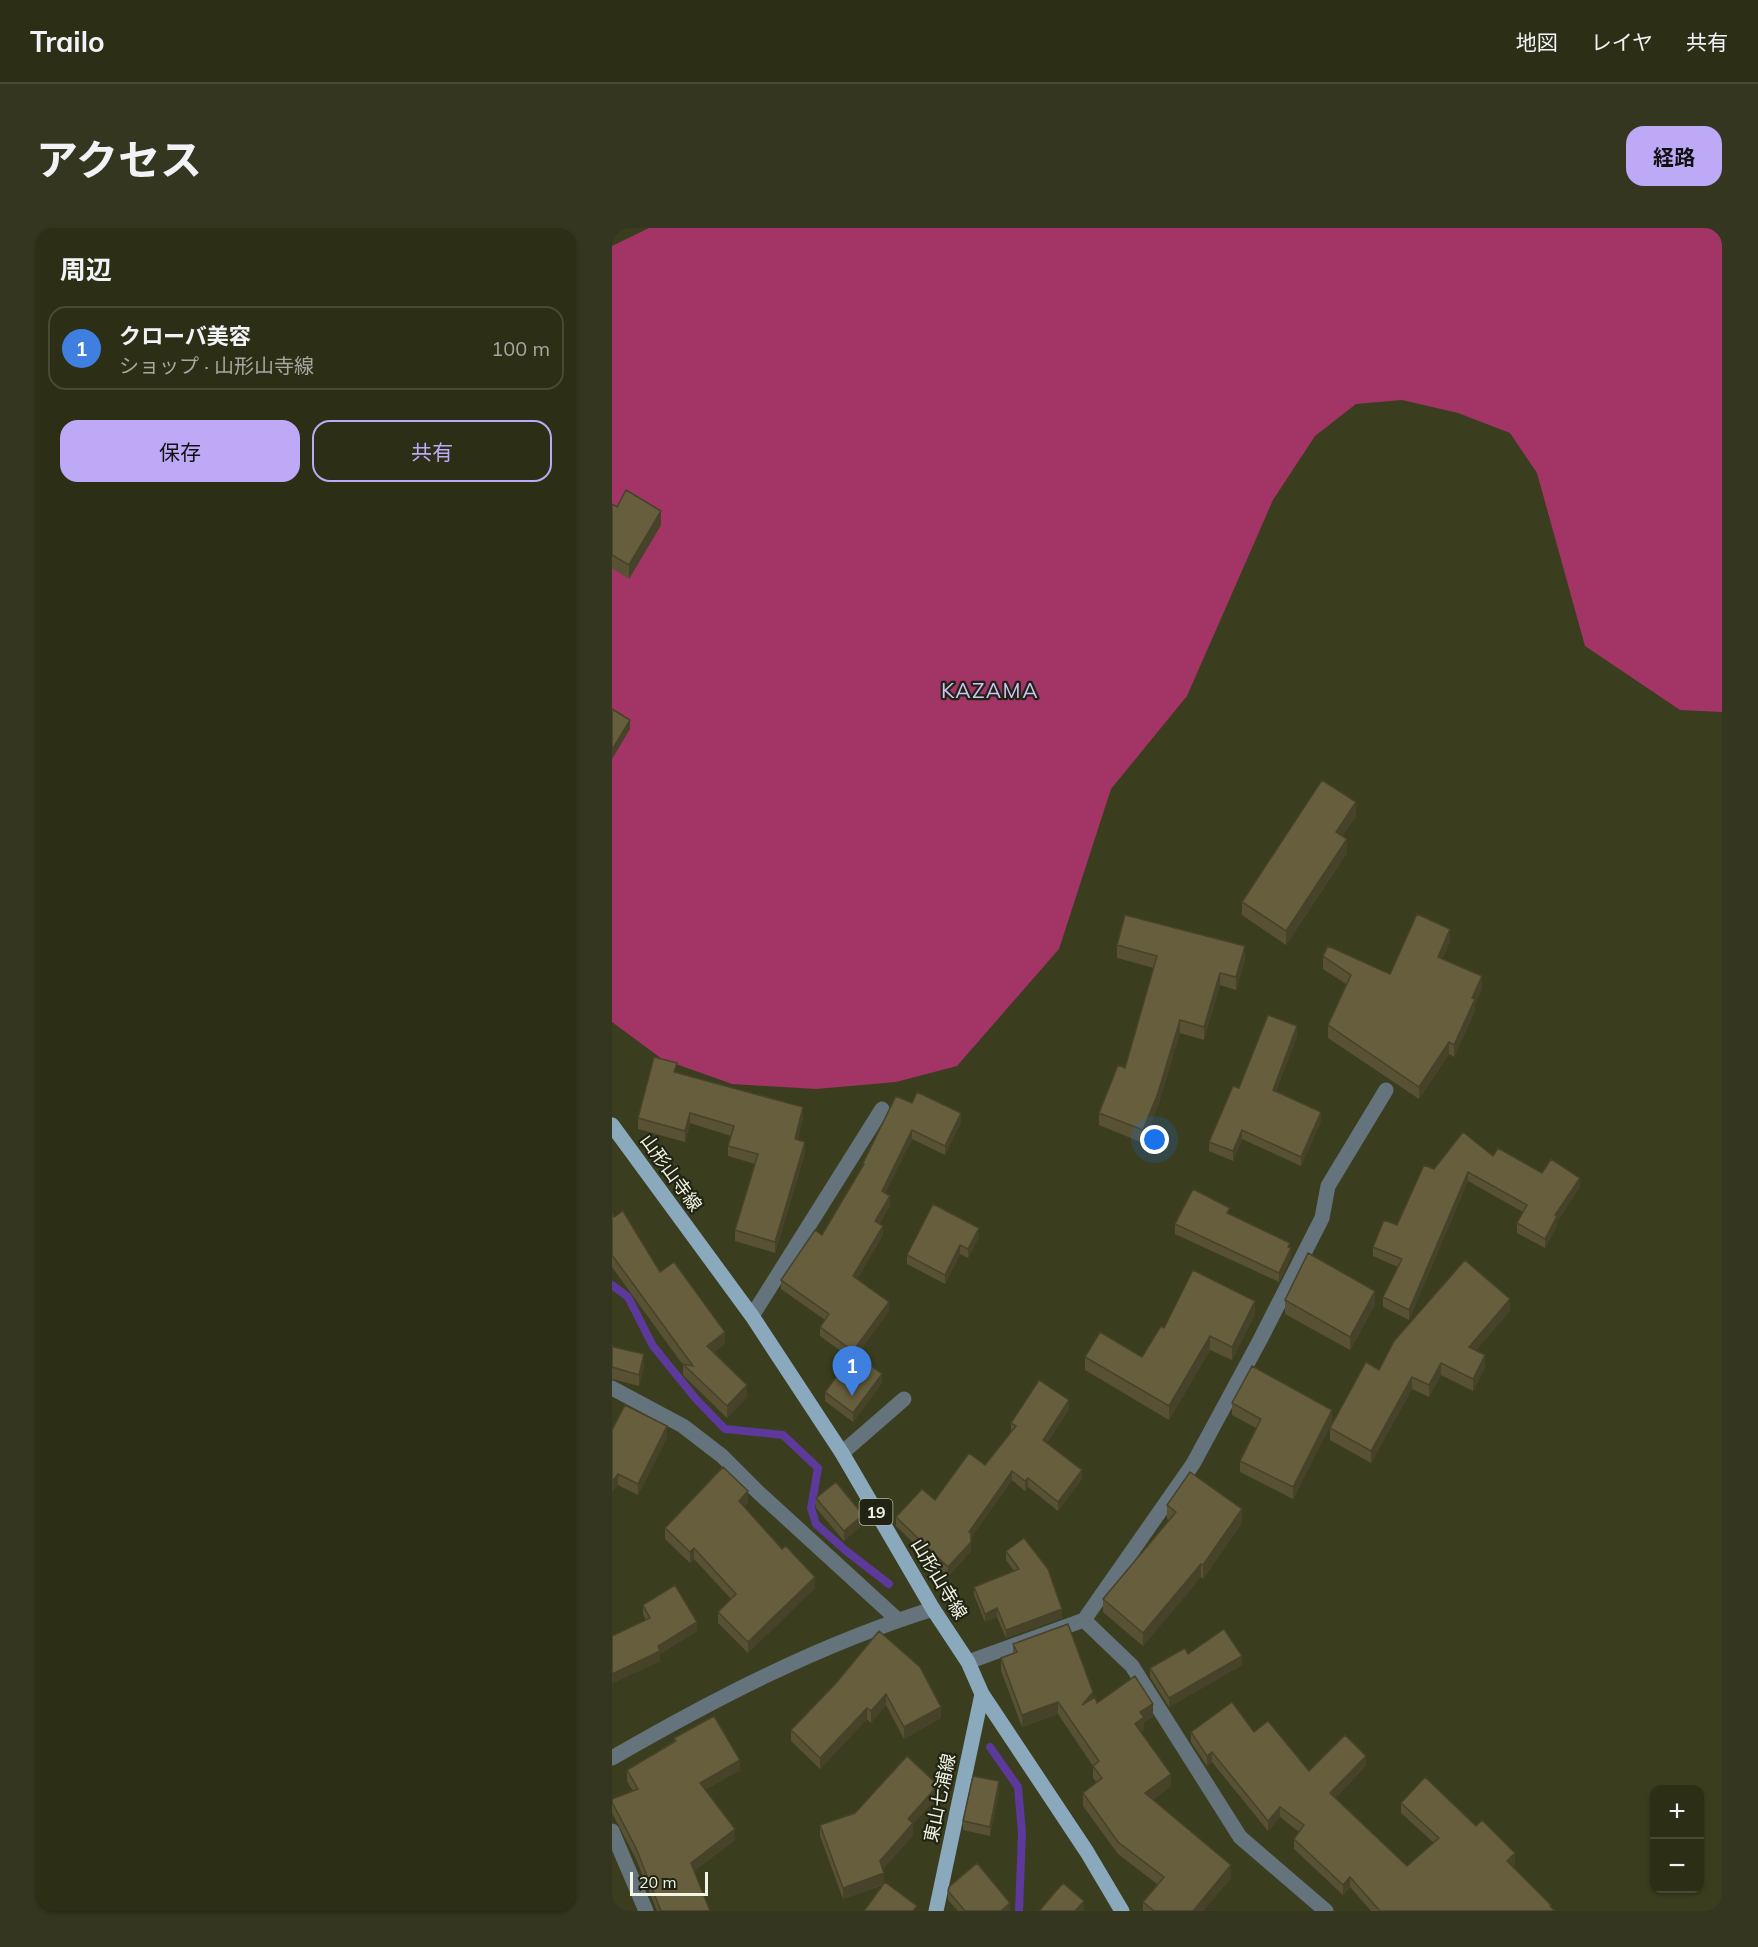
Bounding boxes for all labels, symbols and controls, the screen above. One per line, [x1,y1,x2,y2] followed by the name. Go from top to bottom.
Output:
[30,24,105,59] text: Trailo
[1516,29,1558,55] text: 地図
[1591,29,1653,55] text: レイヤ
[1686,29,1728,55] text: 共有
[1626,126,1722,186] button: 経路
[36,133,202,186] text: アクセス
[60,253,112,286] text: 周辺
[119,322,251,350] text: クローバ美容
[76,336,88,361] text: 1
[491,336,550,361] text: 100 m
[119,353,314,378] text: ショップ · 山形山寺線
[60,420,300,482] button: 保存
[312,420,552,482] button: 共有
[941,677,1039,703] district label: KAZAMA
[1140,1125,1169,1154] your location
[636,1130,707,1216] street label: 山形山寺線
[832,1346,872,1396] pin: 1
[860,1499,892,1525] road number: 19
[906,1534,972,1623] street label: 山形山寺線
[919,1751,960,1844] street label: 東山七浦線
[1650,1785,1704,1893] map controls
[1650,1785,1704,1839] button: +
[1650,1839,1704,1893] button: −
[630,1869,708,1896] scale bar
[639,1872,676,1892] text: 20 m

